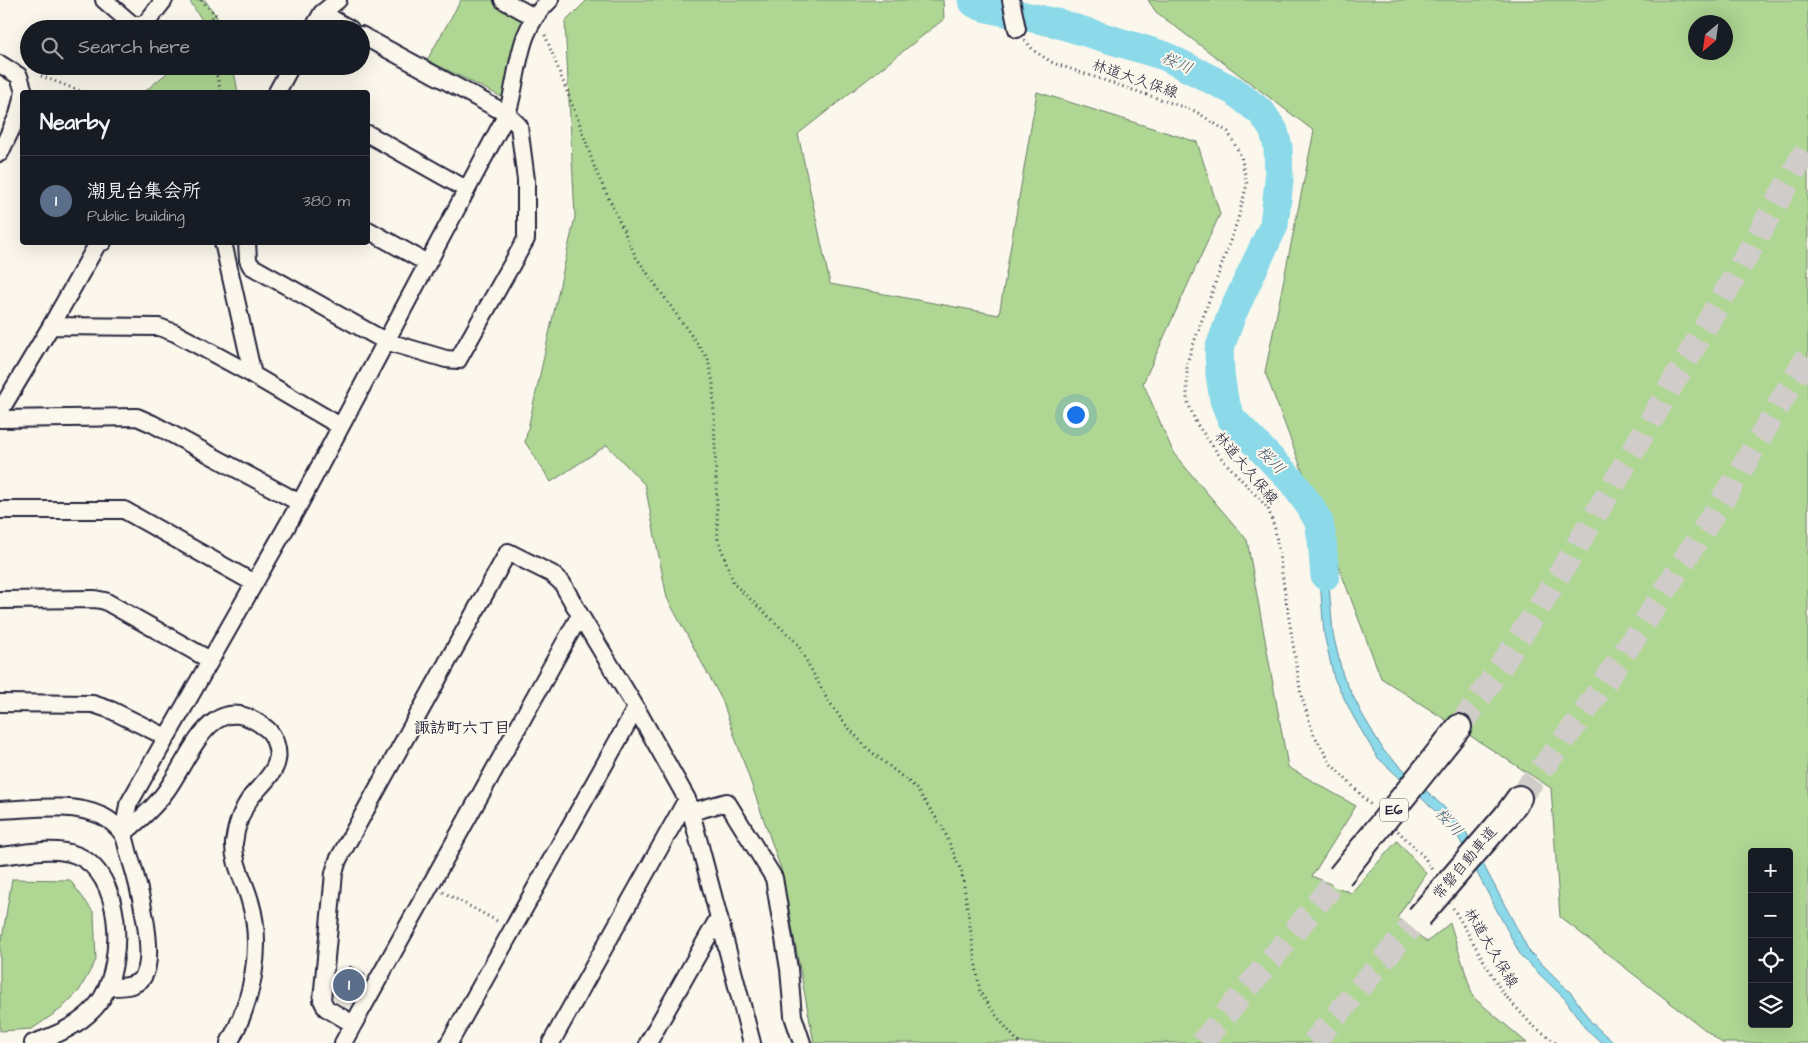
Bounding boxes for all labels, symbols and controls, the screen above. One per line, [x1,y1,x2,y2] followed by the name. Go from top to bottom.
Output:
[1688,15,1733,60] north arrow
[20,20,370,75] search box
[38,34,66,62] icon: search
[78,34,190,61] text: Search here
[1158,46,1196,80] water label: 桜川
[1089,54,1181,104] street label: 林道大久保線
[40,108,110,137] text: Nearby
[87,178,201,205] text: 潮見台集会所
[55,190,57,212] text: 1
[303,190,350,212] text: 380 m
[87,205,185,227] text: Public building
[1063,402,1089,428] your location
[1209,427,1283,509] street label: 林道大久保線
[1252,441,1290,479] water label: 桜川
[414,717,510,739] district label: 諏訪町六丁目
[1380,798,1408,822] road number: E6
[1430,803,1468,841] water label: 桜川
[1428,822,1502,904] street label: 常磐自動車道
[1748,848,1793,1028] map controls
[1748,848,1793,893] button: +
[1748,893,1793,938] button: −
[1459,904,1523,992] street label: 林道大久保線
[1748,938,1793,983] button: locate
[333,966,365,1004] pin: 1
[1748,983,1793,1028] button: layers

